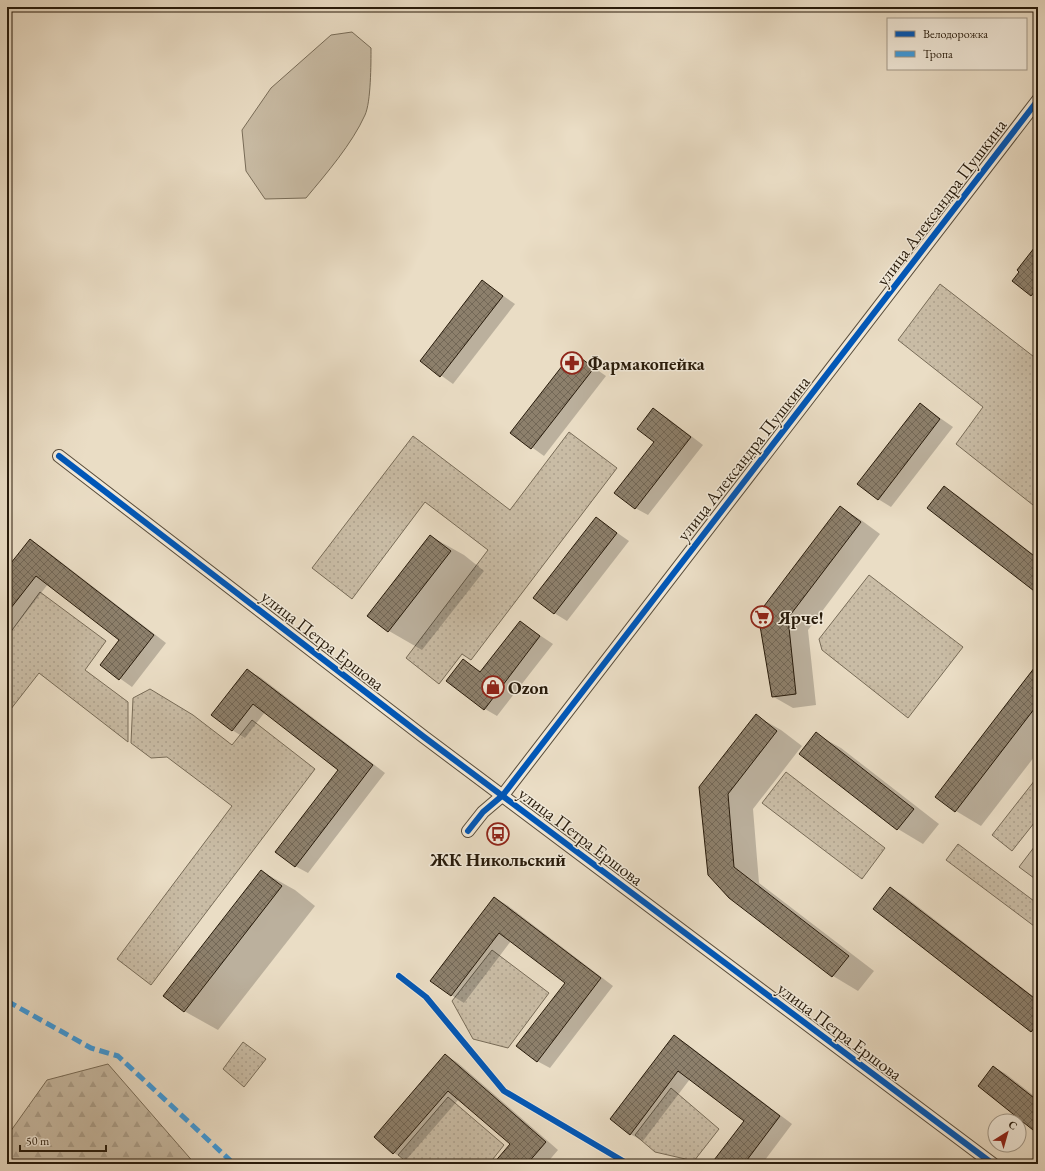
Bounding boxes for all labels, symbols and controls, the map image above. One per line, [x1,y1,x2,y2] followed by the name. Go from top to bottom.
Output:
[887,18,1027,70] legend
[923,26,988,42] text: Велодорожка
[923,46,953,62] text: Тропа
[871,113,1012,290] street label: улица Александра Пушкина
[559,350,585,376] pharmacy icon: Фармакопейка
[588,352,705,375] place label: Фармакопейка
[671,370,815,545] street label: улица Александра Пушкина
[257,585,390,696] street label: улица Петра Ершова
[749,604,775,630] supermarket icon: Ярче!
[777,606,824,629] place label: Ярче!
[480,674,506,700] shop icon: Ozon
[508,676,549,699] place label: Ozon
[514,782,649,891] street label: улица Петра Ершова
[485,821,511,847] bus stop icon: ЖК Никольский
[429,848,566,871] place label: ЖК Никольский
[773,977,908,1086] street label: улица Петра Ершова
[987,1113,1027,1153] north arrow
[1006,1117,1021,1133] text: С
[20,1127,106,1153] scale bar
[26,1133,50,1149] text: 50 m

